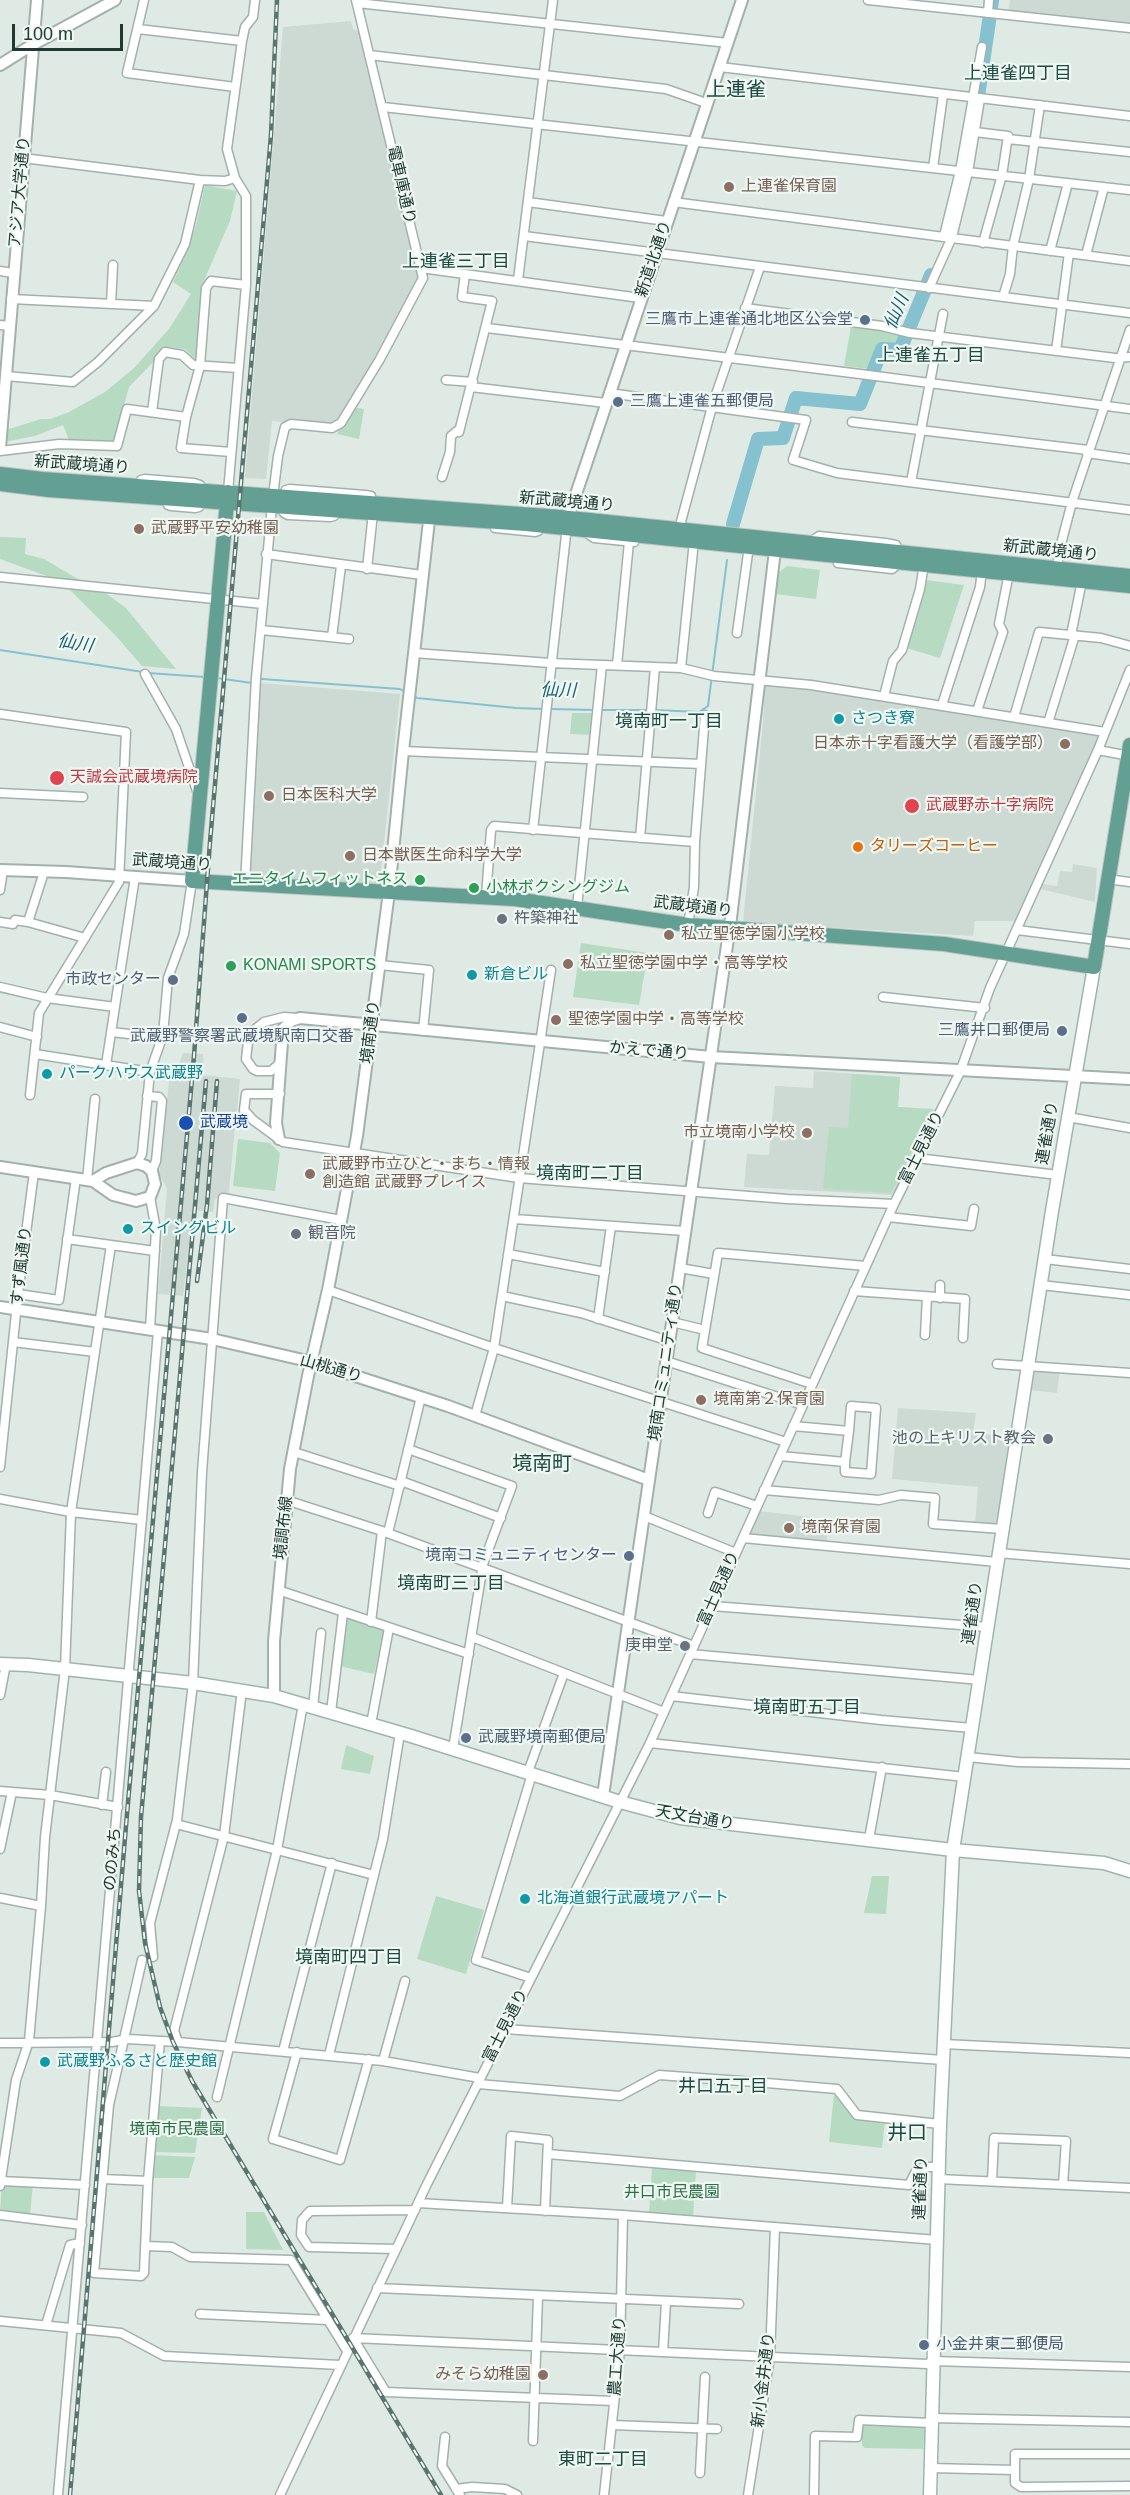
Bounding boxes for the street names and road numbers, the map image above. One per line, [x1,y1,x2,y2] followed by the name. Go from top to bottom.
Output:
[6,135,34,249] street label: アジア大学通り
[383,144,419,226] street label: 電車庫通り
[632,218,676,300] street label: 新道北通り
[33,452,131,478] street label: 新武蔵境通り
[518,488,616,516] street label: 新武蔵境通り
[1002,536,1100,566] street label: 新武蔵境通り
[131,851,213,875] street label: 武蔵境通り
[652,893,734,921] street label: 武蔵境通り
[358,999,384,1065] street label: 境南通り
[608,1038,690,1064] street label: かえで通り
[1033,1100,1063,1166] street label: 連雀通り
[895,1108,949,1188] street label: 富士見通り
[8,1225,36,1307] street label: すず風通り
[645,1281,687,1443] street label: 境南コミュニティ通り
[298,1351,364,1387] street label: 山桃通り
[271,1495,297,1561] street label: 境調布線
[694,1549,744,1629] street label: 富士見通り
[959,1580,987,1646] street label: 連雀通り
[654,1802,736,1834] street label: 天文台通り
[101,1826,125,1892] street label: ののみち
[479,1986,533,2066] street label: 富士見通り
[910,2156,932,2220] street label: 連雀通り
[606,2315,630,2397] street label: 農工大通り
[749,2331,779,2429] street label: 新小金井通り

